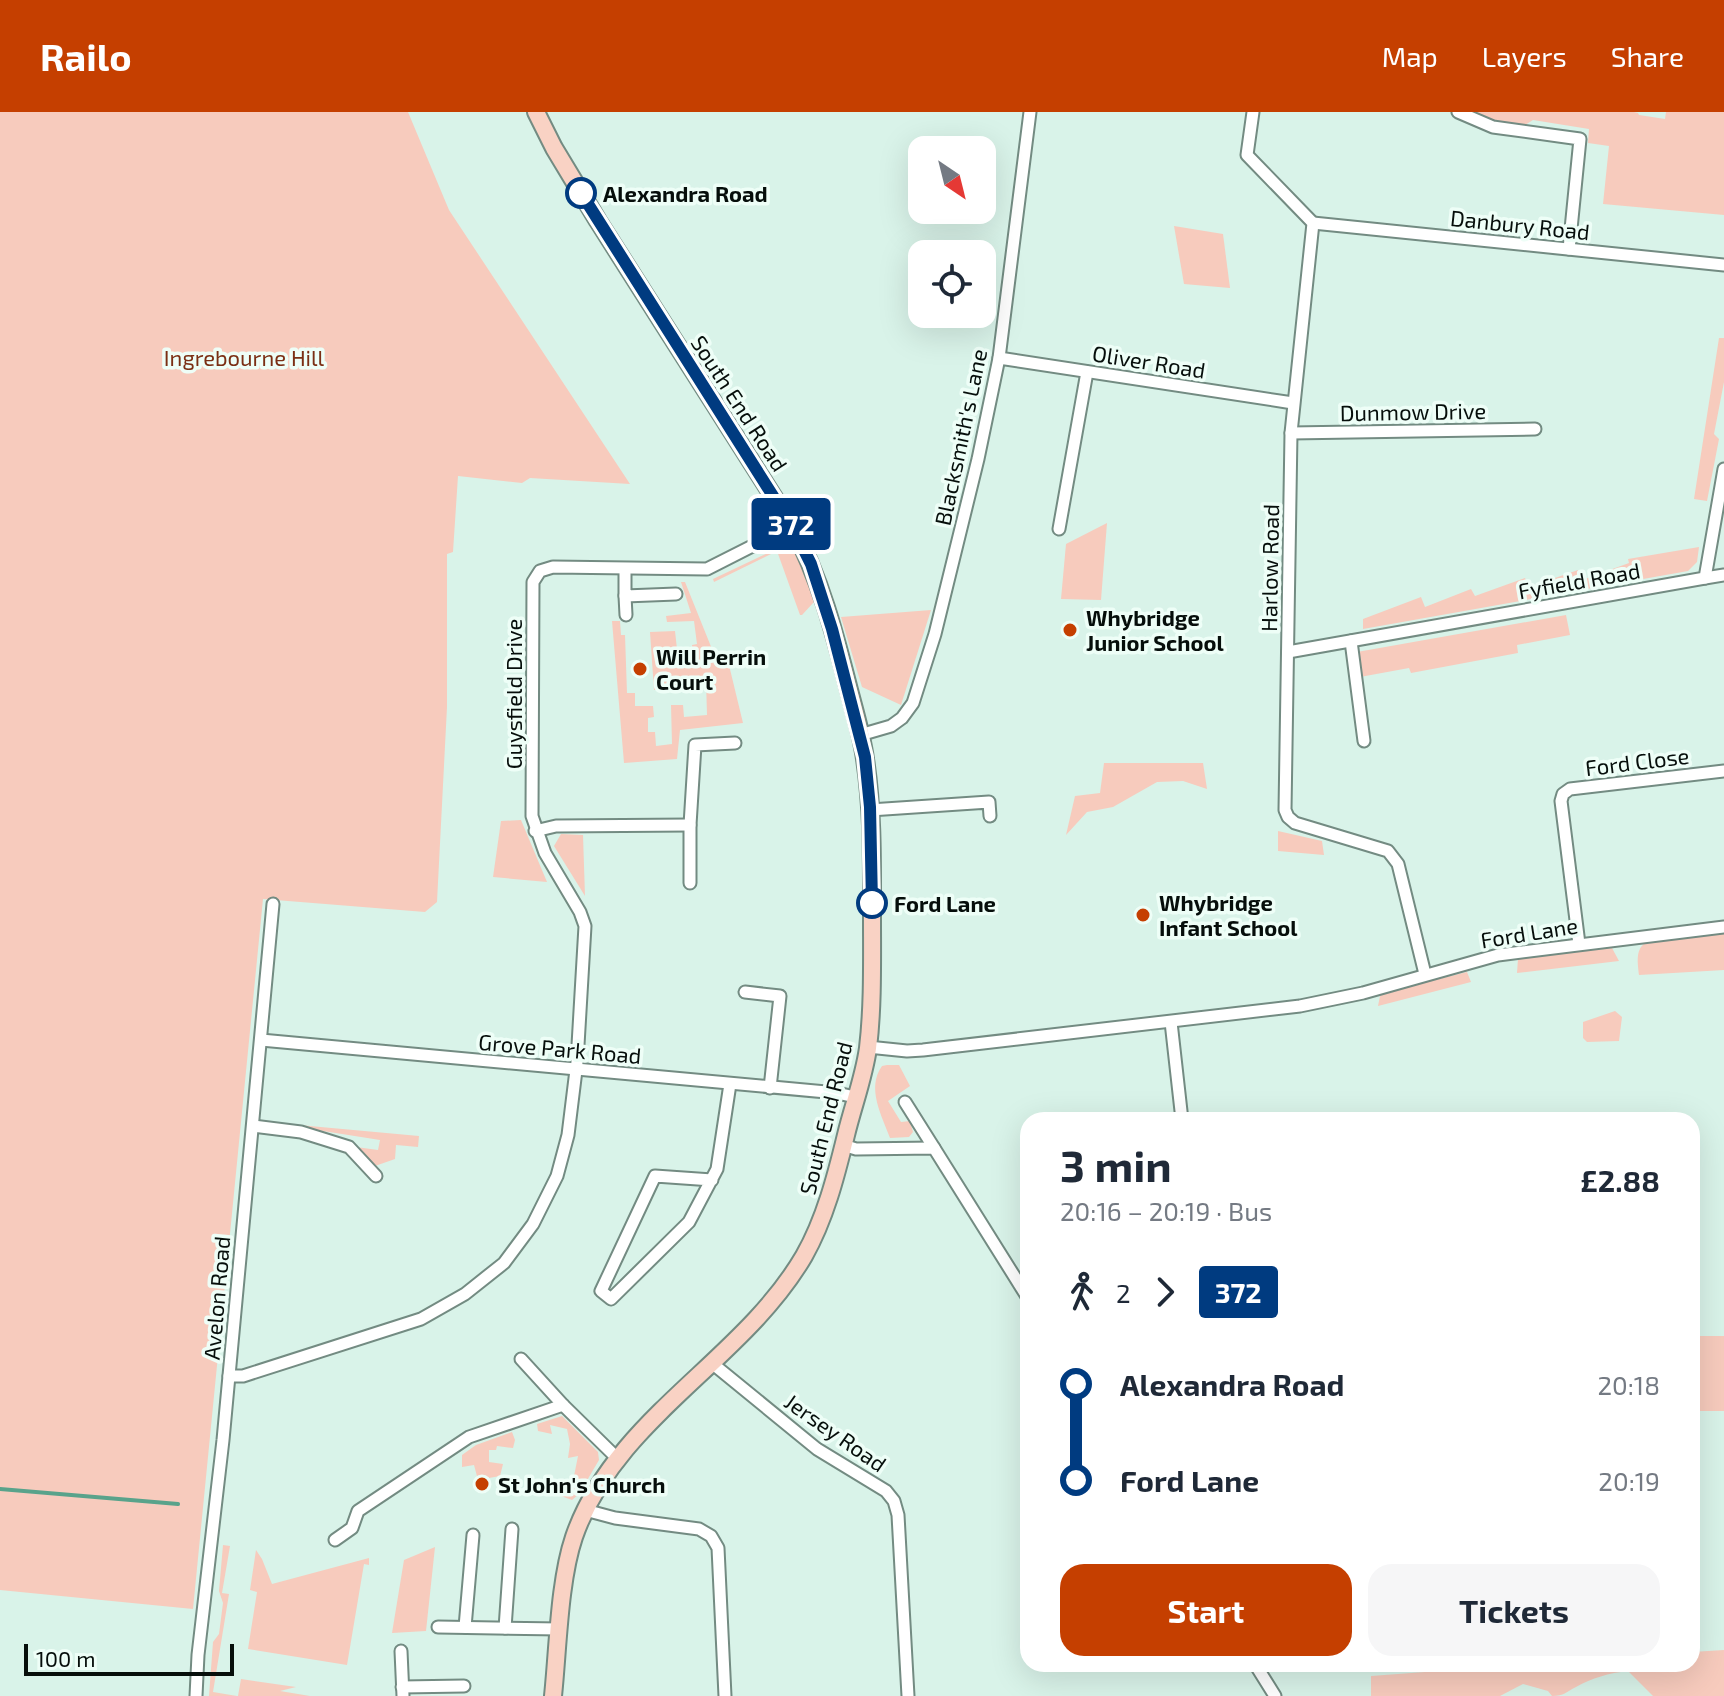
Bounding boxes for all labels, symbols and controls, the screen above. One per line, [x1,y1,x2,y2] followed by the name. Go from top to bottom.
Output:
[40,33,132,79] text: Railo
[1382,39,1438,73] text: Map
[1482,39,1567,73] text: Layers
[1611,39,1684,73] text: Share
[908,136,996,224] north arrow
[908,136,996,328] map controls
[566,178,596,208] marker: Alexandra Road
[603,180,768,206] place label: Alexandra Road
[1449,204,1591,244] street label: Danbury Road
[908,240,996,328] button: locate
[686,330,794,476] street label: South End Road
[1091,339,1207,383] street label: Oliver Road
[164,344,325,370] park label: Ingrebourne Hill
[929,346,991,528] street label: Blacksmith's Lane
[1340,397,1486,425] street label: Dunmow Drive
[745,498,837,550] line badge: 372
[1255,504,1283,632] street label: Harlow Road
[768,507,814,541] text: 372
[1516,556,1642,604] street label: Fyfield Road
[1086,604,1224,655] place label: Whybridge Junior School
[500,619,526,769] street label: Guysfield Drive
[1061,621,1079,639] marker: Whybridge Junior School
[656,643,766,694] place label: Will Perrin Court
[631,660,649,678] marker: Will Perrin Court
[1583,742,1691,780] street label: Ford Close
[857,888,887,918] marker: Ford Lane
[1159,889,1298,940] place label: Whybridge Infant School
[894,890,996,916] place label: Ford Lane
[1134,906,1152,924] marker: Whybridge Infant School
[1479,911,1579,953] street label: Ford Lane
[478,1028,642,1068] street label: Grove Park Road
[793,1039,857,1197] street label: South End Road
[1060,1138,1172,1191] text: 3 min
[1580,1162,1660,1198] text: £2.88
[1060,1195,1272,1226] text: 20:16 – 20:19 · Bus
[198,1235,234,1361] street label: Avelon Road
[1060,1270,1104,1314] icon: walk
[1143,1270,1187,1314] icon: forward
[1215,1275,1262,1309] text: 372
[1116,1277,1131,1308] text: 2
[1120,1366,1345,1402] text: Alexandra Road
[1597,1369,1660,1400] text: 20:18
[780,1388,892,1476] street label: Jersey Road
[1120,1462,1259,1498] text: Ford Lane
[1598,1465,1660,1496] text: 20:19
[498,1471,666,1497] place label: St John's Church
[473,1475,491,1493] marker: St John's Church
[1060,1564,1352,1656] button: Start
[1368,1564,1660,1656] button: Tickets
[24,1640,234,1676] scale bar
[36,1645,95,1671] text: 100 m

